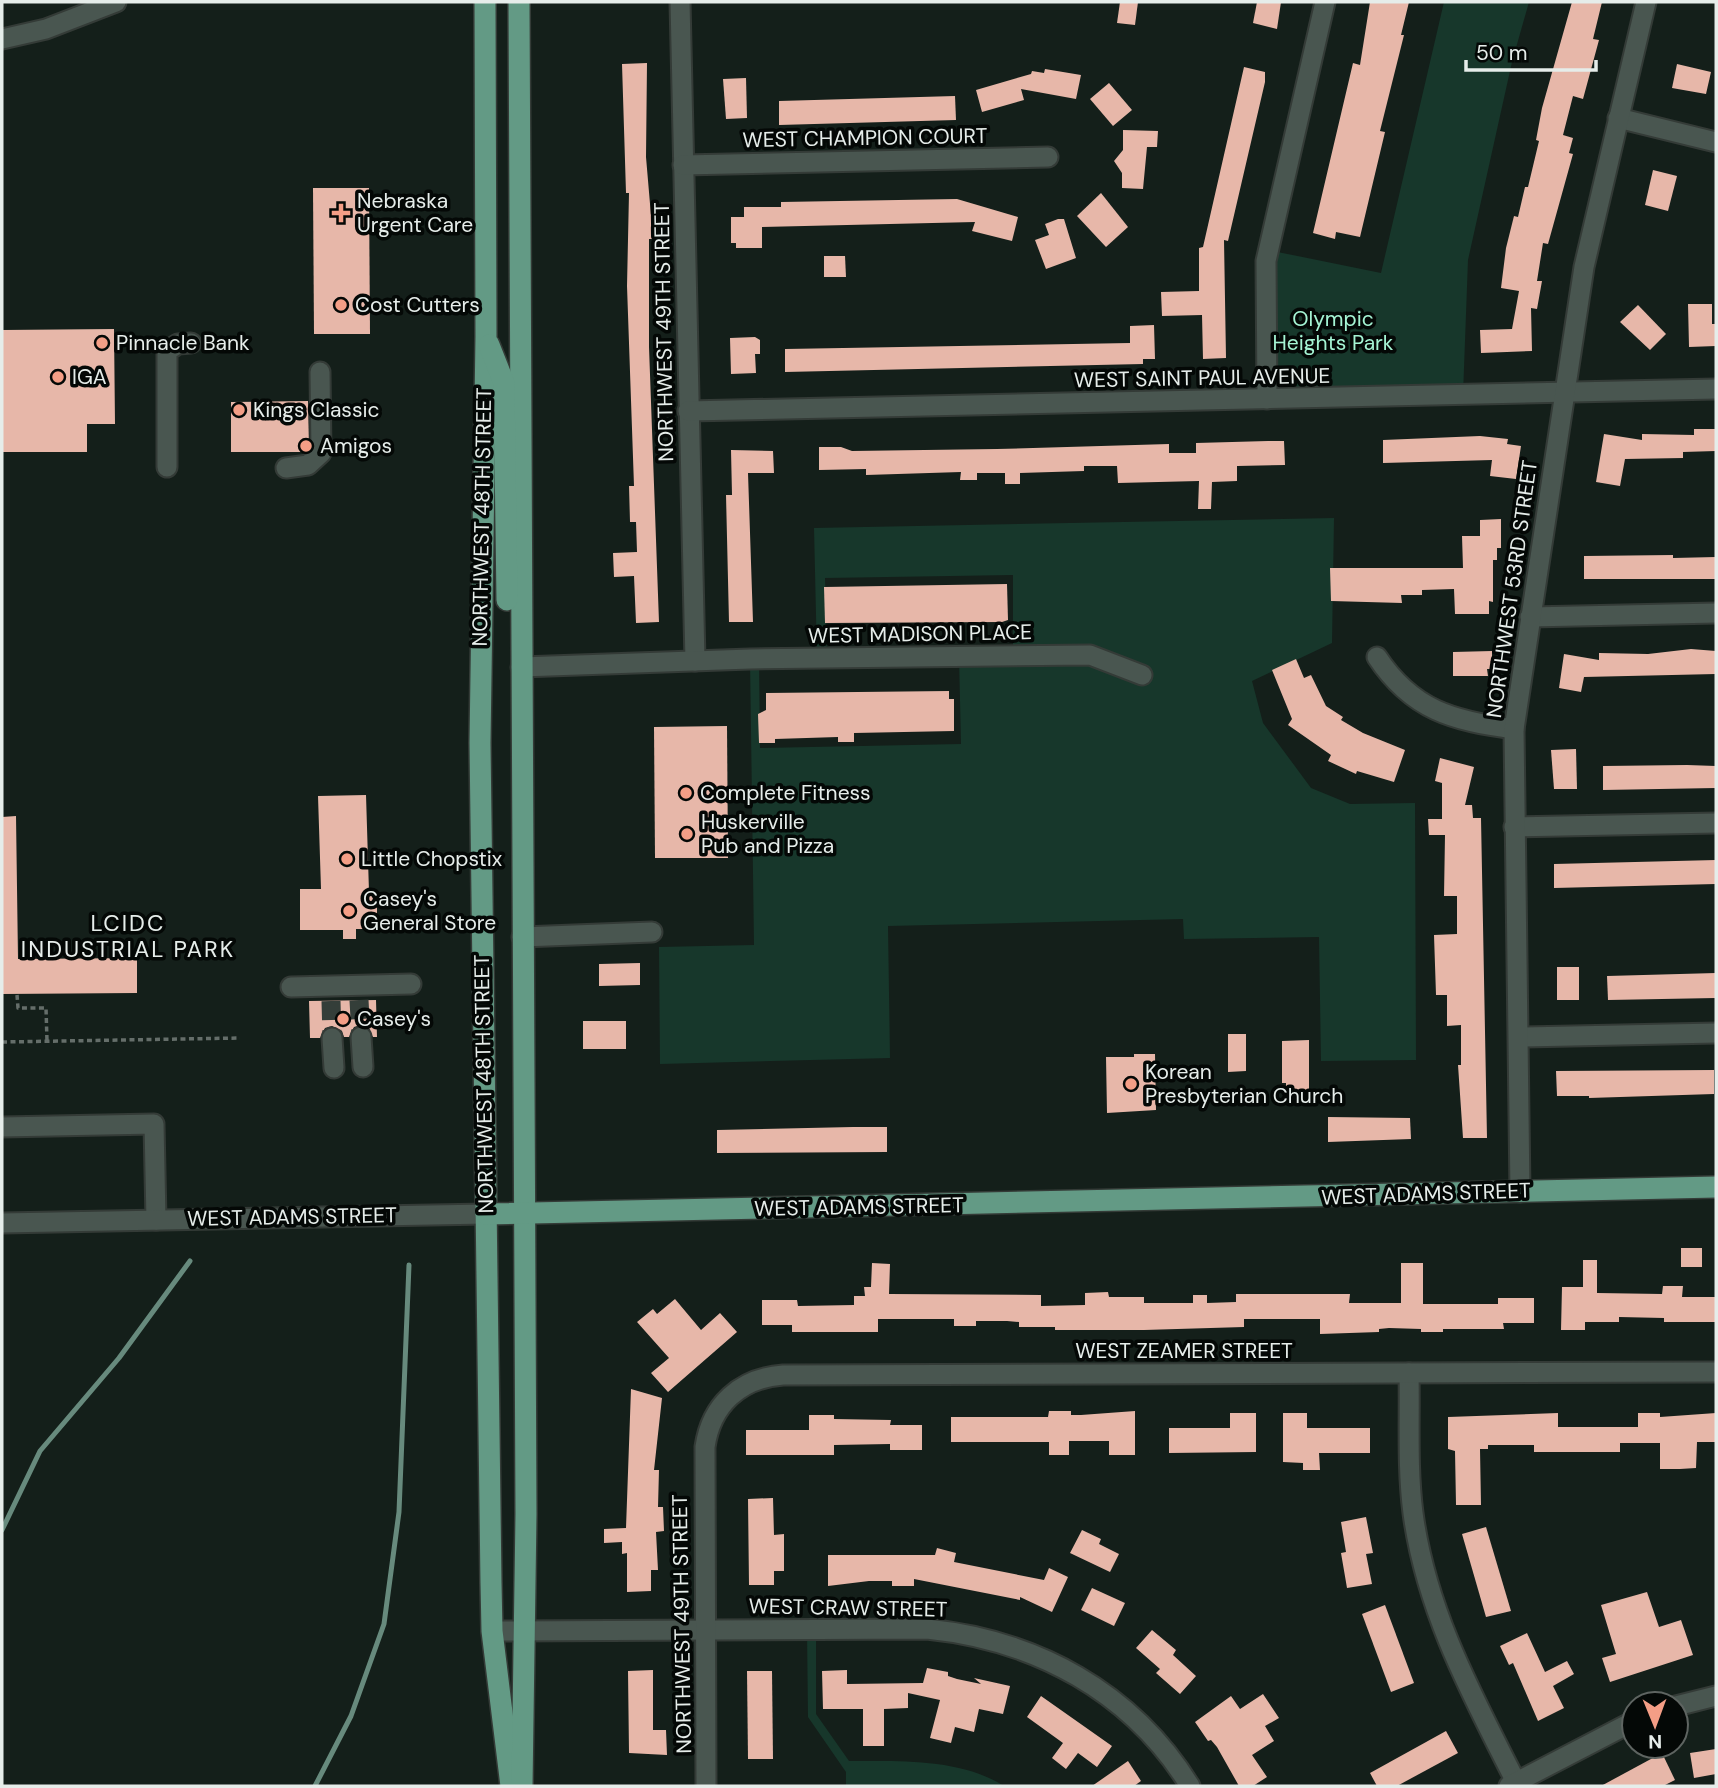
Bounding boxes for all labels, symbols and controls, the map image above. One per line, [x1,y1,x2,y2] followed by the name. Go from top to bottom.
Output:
[1466,28,1596,72] scale bar
[1476,39,1527,67] text: 50 m
[742,122,988,154] street label: WEST CHAMPION COURT
[357,187,473,239] place label: Nebraska Urgent Care
[648,202,680,462] street label: NORTHWEST 49TH STREET
[331,203,351,223] marker: Nebraska Urgent Care
[355,291,480,319] place label: Cost Cutters
[333,297,349,313] marker: Cost Cutters
[1273,305,1394,357] park label: Olympic Heights Park
[116,329,250,357] place label: Pinnacle Bank
[94,335,110,351] marker: Pinnacle Bank
[1074,362,1330,394] street label: WEST SAINT PAUL AVENUE
[72,363,107,391] place label: IGA
[50,369,66,385] marker: IGA
[466,387,498,647] street label: NORTHWEST 48TH STREET
[253,396,380,424] place label: Kings Classic
[231,402,247,418] marker: Kings Classic
[320,432,392,460] place label: Amigos
[298,438,314,454] marker: Amigos
[1480,458,1544,720] street label: NORTHWEST 53RD STREET
[808,618,1032,650] street label: WEST MADISON PLACE
[700,779,871,807] place label: Complete Fitness
[678,785,694,801] marker: Complete Fitness
[701,808,834,860] place label: Huskerville Pub and Pizza
[679,826,695,842] marker: Huskerville Pub and Pizza
[361,845,502,873] place label: Little Chopstix
[339,851,355,867] marker: Little Chopstix
[363,885,496,937] place label: Casey's General Store
[341,903,357,919] marker: Casey's General Store
[21,908,235,964] district label: LCIDC INDUSTRIAL PARK
[468,954,500,1214] street label: NORTHWEST 48TH STREET
[357,1005,431,1033] place label: Casey's
[335,1011,351,1027] marker: Casey's
[1145,1058,1343,1110] place label: Korean Presbyterian Church
[1123,1076,1139,1092] marker: Korean Presbyterian Church
[1321,1176,1531,1212] street label: WEST ADAMS STREET
[754,1191,964,1223] street label: WEST ADAMS STREET
[187,1201,397,1233] street label: WEST ADAMS STREET
[1075,1337,1293,1365] street label: WEST ZEAMER STREET
[666,1494,698,1754] street label: NORTHWEST 49TH STREET
[748,1592,948,1624] street label: WEST CRAW STREET
[1620,1690,1690,1760] north arrow
[1648,1729,1662,1754] text: N

